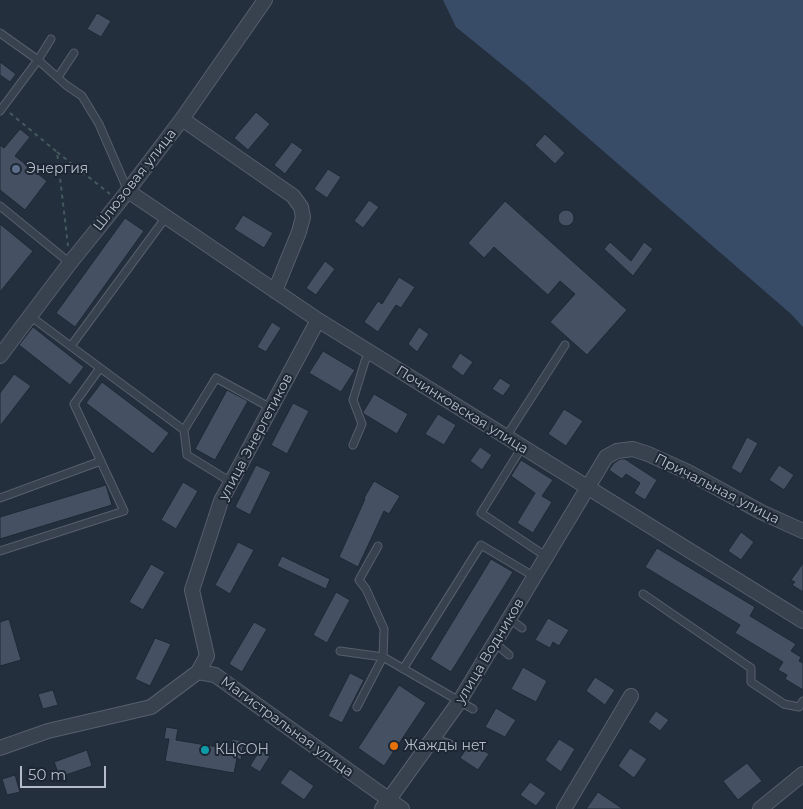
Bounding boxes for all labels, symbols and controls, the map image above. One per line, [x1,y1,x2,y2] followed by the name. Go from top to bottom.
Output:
[90,126,180,234] street label: Шлюзовая улица
[26,161,88,177] place label: Энергия
[10,163,22,175] marker: Энергия
[393,362,531,458] street label: Починковская улица
[215,371,297,503] street label: улица Энергетиков
[652,450,782,528] street label: Причальная улица
[452,595,528,707] street label: улица Водников
[217,673,357,781] street label: Магистральная улица
[404,738,486,754] place label: Жажды нет
[388,740,400,752] marker: Жажды нет
[215,742,269,758] place label: КЦСОН
[199,744,211,756] marker: КЦСОН
[22,756,109,788] scale bar
[28,765,66,784] text: 50 m

